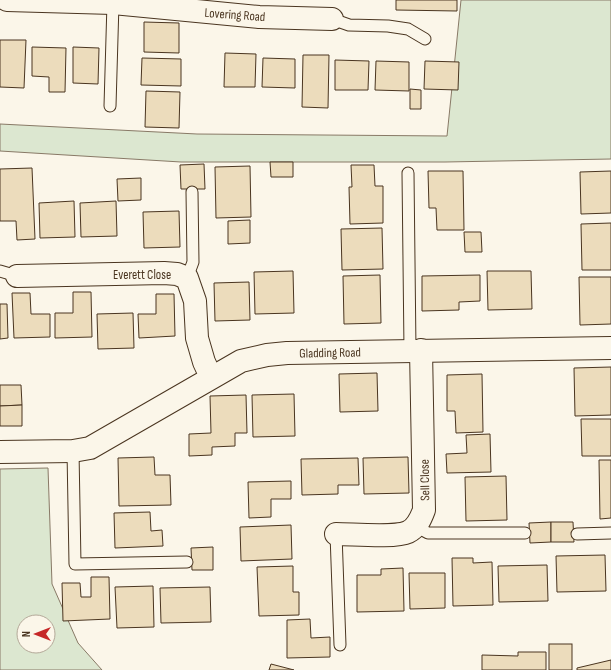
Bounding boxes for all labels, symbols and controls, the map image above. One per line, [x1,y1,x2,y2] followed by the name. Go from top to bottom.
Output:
[204,5,266,25] street label: Lovering Road
[113,267,171,283] street label: Everett Close
[299,344,361,362] street label: Gladding Road
[417,459,433,501] street label: Sell Close
[16,614,56,654] north arrow
[20,631,33,637] text: N

